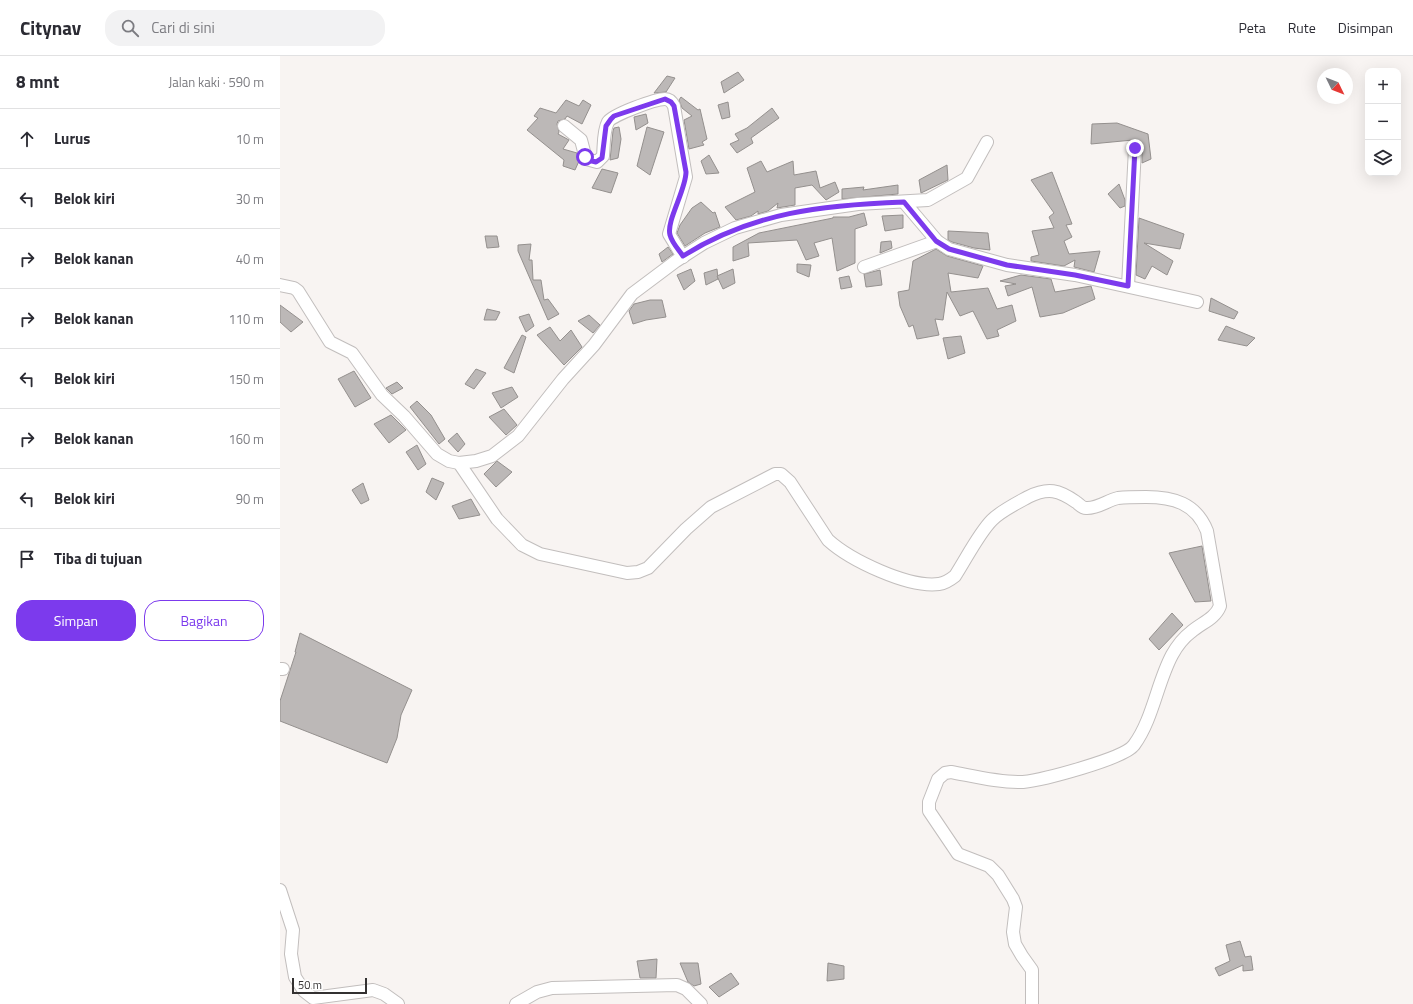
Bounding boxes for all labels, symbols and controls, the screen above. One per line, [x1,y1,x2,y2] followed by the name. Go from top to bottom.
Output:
[105,10,385,46] search box
[20,13,81,42] text: Citynav
[151,16,215,39] text: Cari di sini
[119,17,141,39] icon: search
[1239,17,1266,38] text: Peta
[1288,17,1316,38] text: Rute
[1338,17,1393,38] text: Disimpan
[1317,68,1353,104] north arrow
[1365,68,1401,176] map controls
[1365,68,1401,104] button: +
[16,69,59,95] text: 8 mnt
[168,72,264,92] text: Jalan kaki · 590 m
[1365,104,1401,140] button: −
[54,127,90,150] text: Lurus
[16,128,38,150] icon: ahead
[236,129,264,149] text: 10 m
[1126,139,1144,157] route end
[1365,140,1401,176] button: layers
[576,148,594,166] route start
[54,187,115,210] text: Belok kiri
[16,188,38,210] icon: left
[236,189,264,209] text: 30 m
[54,247,134,270] text: Belok kanan
[16,248,38,270] icon: right
[236,249,264,269] text: 40 m
[54,307,134,330] text: Belok kanan
[16,308,38,330] icon: right
[228,309,264,329] text: 110 m
[54,367,115,390] text: Belok kiri
[16,368,38,390] icon: left
[228,369,264,389] text: 150 m
[54,427,134,450] text: Belok kanan
[16,428,38,450] icon: right
[228,429,264,449] text: 160 m
[54,487,115,510] text: Belok kiri
[16,488,38,510] icon: left
[236,489,264,509] text: 90 m
[54,547,142,570] text: Tiba di tujuan
[16,548,38,570] icon: arrive
[16,600,136,641] button: Simpan
[144,600,264,641] button: Bagikan
[292,976,367,995] scale bar
[298,977,322,993] text: 50 m

